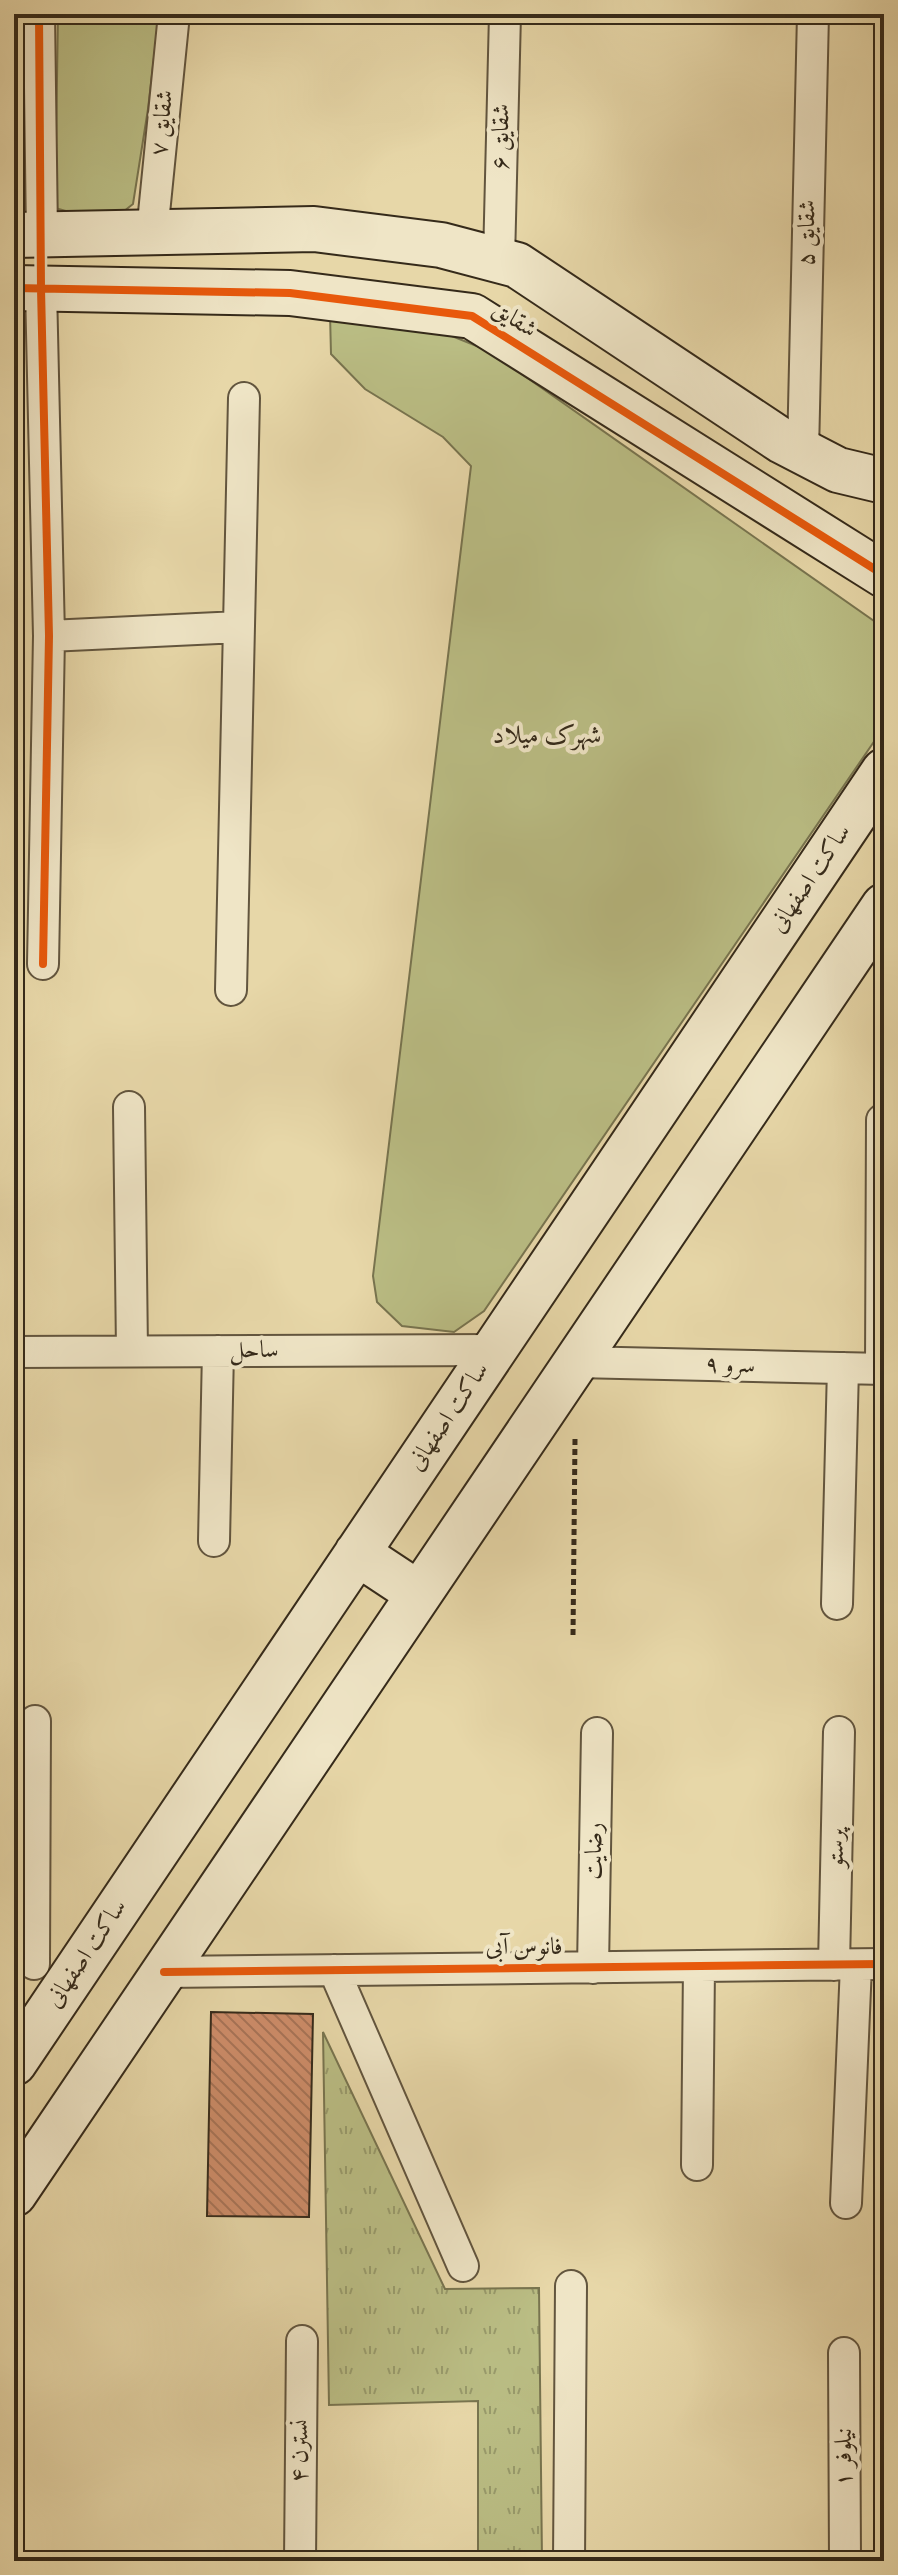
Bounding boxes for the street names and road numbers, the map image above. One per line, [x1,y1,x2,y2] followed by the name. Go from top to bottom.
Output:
[143,88,183,158] street label: شقایق ۷
[484,103,520,171] street label: شقایق ۶
[790,199,826,267] street label: شقایق ۵
[485,293,543,347] street label: شقایق
[762,818,860,940] street label: ساکت اصفهانی
[229,1334,279,1368] street label: ساحل
[705,1349,755,1383] street label: سرو ۹
[400,1356,498,1478] street label: ساکت اصفهانی
[578,1822,612,1880] street label: رضایت
[820,1825,854,1870] street label: پرستو
[38,1893,136,2015] street label: ساکت اصفهانی
[485,1931,563,1965] street label: فانوس آبی
[283,2419,319,2483] street label: نسترن ۴
[828,2428,862,2486] street label: نیلوفر ۱

